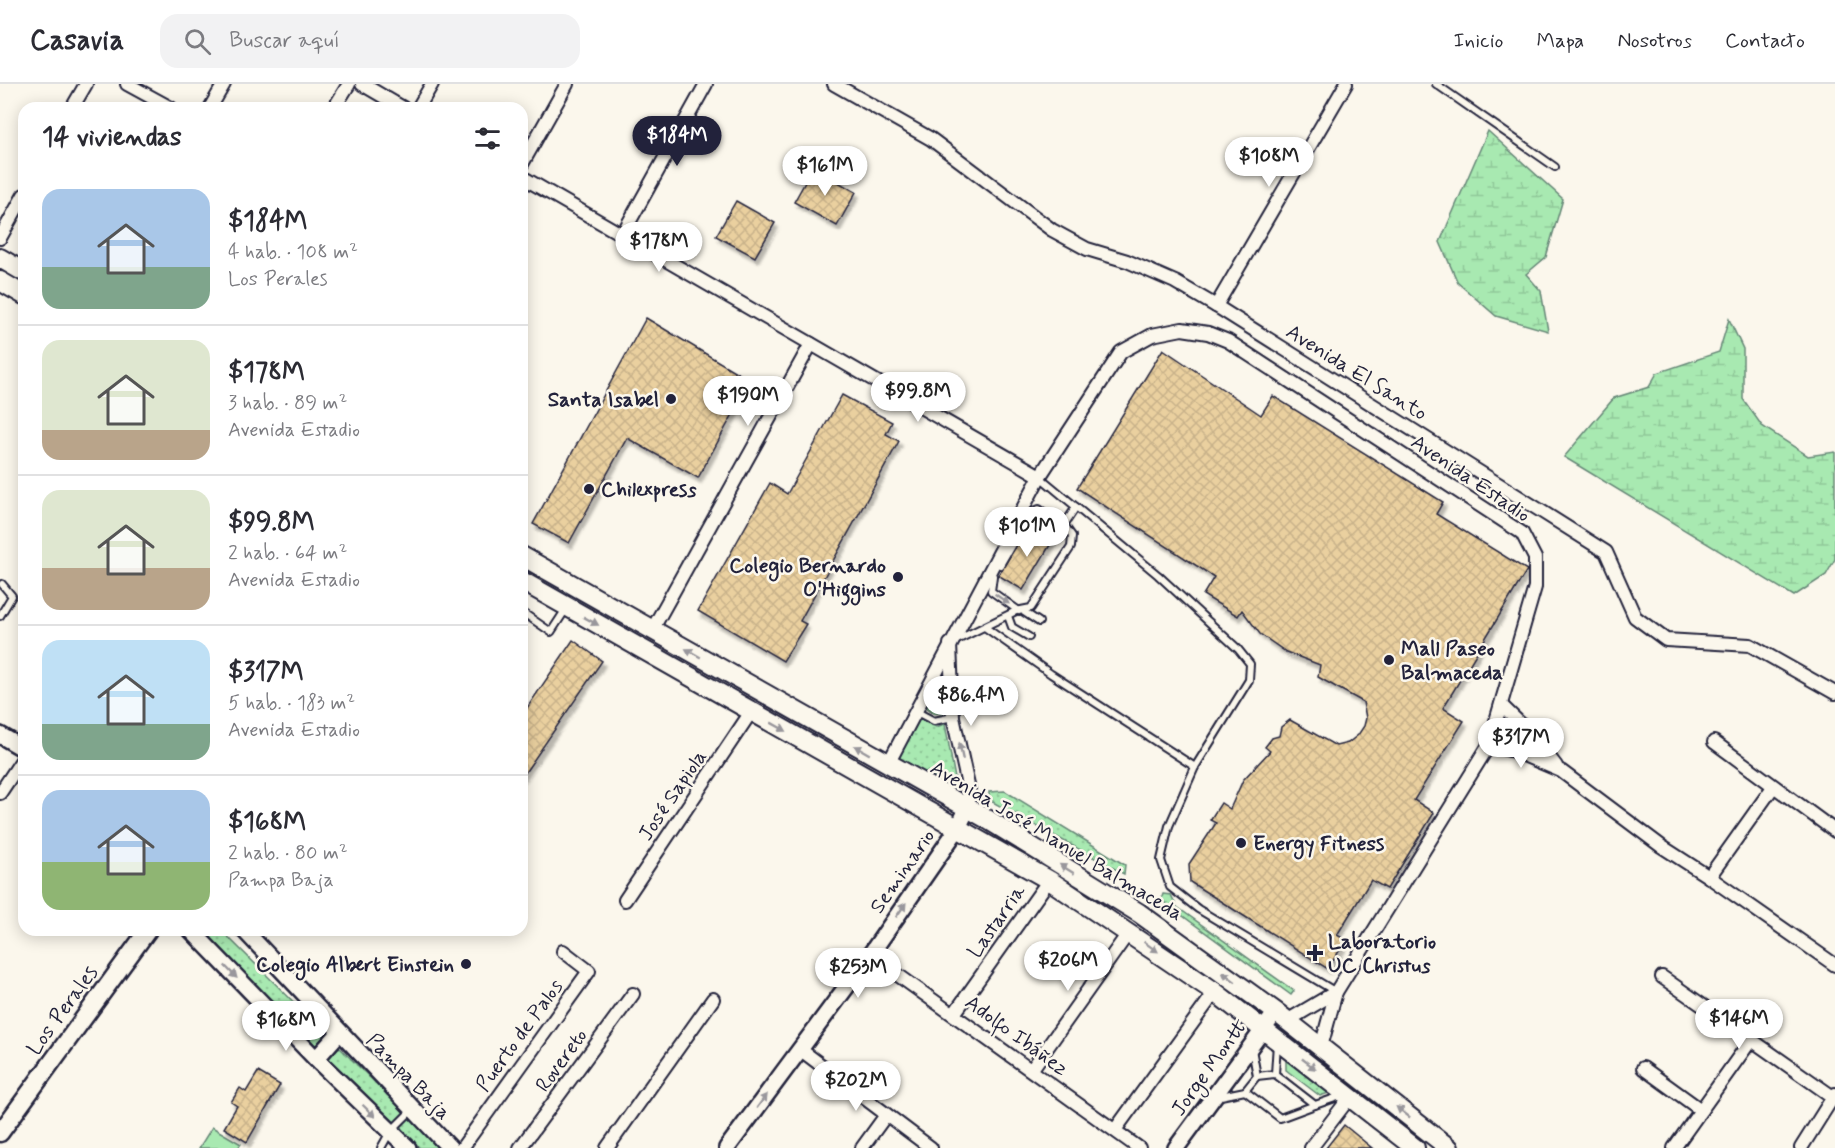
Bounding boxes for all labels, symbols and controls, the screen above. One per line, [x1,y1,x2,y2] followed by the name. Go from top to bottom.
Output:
[160,14,580,68] search box
[30,23,124,60] text: Casavia
[181,25,214,58] icon: search
[229,27,340,55] text: Buscar aquí
[1454,27,1504,55] text: Inicio
[1537,27,1584,55] text: Mapa
[1617,27,1692,55] text: Nosotros
[1725,27,1805,55] text: Contacto
[635,116,719,167] pin: $184M
[42,121,182,155] text: 14 viviendas
[471,122,504,155] icon: filters
[647,122,708,149] text: $184M
[1227,137,1311,188] pin: $108M
[1239,143,1299,170] text: $108M
[783,146,867,197] pin: $161M
[796,152,854,179] text: $161M
[228,205,307,239] text: $184M
[90,213,162,285] icon: home
[617,222,701,273] pin: $178M
[629,228,689,255] text: $178M
[228,239,358,266] text: 4 hab. · 108 m²
[228,266,328,293] text: Los Perales
[1281,318,1432,428] street label: Avenida El Santo
[228,356,305,390] text: $178M
[90,364,162,436] icon: home
[869,372,967,423] pin: $99.8M
[706,376,790,427] pin: $190M
[885,378,951,405] text: $99.8M
[717,382,779,409] text: $190M
[548,386,659,414] place label: Santa Isabel
[228,390,347,417] text: 3 hab. · 89 m²
[664,392,678,406] marker: Santa Isabel
[228,417,360,444] text: Avenida Estadio
[1405,428,1536,529] street label: Avenida Estadio
[601,476,697,504] place label: Chilexpress
[582,482,596,496] marker: Chilexpress
[228,506,314,540] text: $99.8M
[985,507,1069,558] pin: $101M
[998,513,1056,540] text: $101M
[90,514,162,586] icon: home
[228,540,347,567] text: 2 hab. · 64 m²
[729,552,887,606] place label: Colegio Bernardo O'Higgins
[228,567,360,594] text: Avenida Estadio
[891,570,905,584] marker: Colegio Bernardo O'Higgins
[994,593,1010,605] one-way arrow
[583,616,600,626] one-way arrow
[1401,635,1503,687] place label: Mall Paseo Balmaceda
[684,648,701,658] one-way arrow
[1382,653,1396,667] marker: Mall Paseo Balmaceda
[228,656,304,690] text: $317M
[90,664,162,736] icon: home
[922,676,1020,727] pin: $86.4M
[937,682,1005,709] text: $86.4M
[228,690,355,717] text: 5 hab. · 183 m²
[228,717,360,744] text: Avenida Estadio
[1479,718,1563,769] pin: $317M
[771,722,788,732] one-way arrow
[1492,724,1550,751] text: $317M
[955,742,965,760] one-way arrow
[854,744,870,755] one-way arrow
[632,745,714,847] street label: José Sapiola
[925,754,1188,928] street label: Avenida José Manuel Balmaceda
[228,806,306,840] text: $168M
[90,814,162,886] icon: home
[864,824,942,919] street label: Seminario
[1253,830,1385,860] place label: Energy Fitness
[1234,836,1248,850] marker: Energy Fitness
[228,840,348,867] text: 2 hab. · 80 m²
[1059,863,1075,874] one-way arrow
[228,867,334,894] text: Pampa Baja
[961,879,1033,964] street label: Lastarria
[895,902,907,918] one-way arrow
[1328,928,1436,980] place label: Laboratorio UC Christus
[1026,941,1110,992] pin: $206M
[1142,941,1158,953] one-way arrow
[1306,944,1324,962] marker: Laboratorio UC Christus
[1038,947,1098,974] text: $206M
[816,948,900,999] pin: $253M
[256,951,454,981] place label: Colegio Albert Einstein
[829,954,887,981] text: $253M
[459,957,473,971] marker: Colegio Albert Einstein
[21,960,105,1061] street label: Los Perales
[224,965,238,979] one-way arrow
[1222,971,1238,983] one-way arrow
[470,974,570,1097] street label: Puerto de Palos
[958,989,1074,1084] street label: Adolfo Ibáñez
[1697,999,1781,1050] pin: $146M
[244,1001,328,1052] pin: $168M
[1709,1005,1769,1032] text: $146M
[256,1007,316,1034] text: $168M
[1165,1013,1256,1123] street label: Jorge Montt
[529,1023,594,1098] street label: Rovereto
[360,1027,457,1126] street label: Pampa Baja
[1301,1058,1317,1071] one-way arrow
[814,1061,898,1112] pin: $202M
[825,1067,887,1094] text: $202M
[756,1094,768,1110] one-way arrow
[361,1103,375,1117] one-way arrow
[1395,1106,1410,1118] one-way arrow

